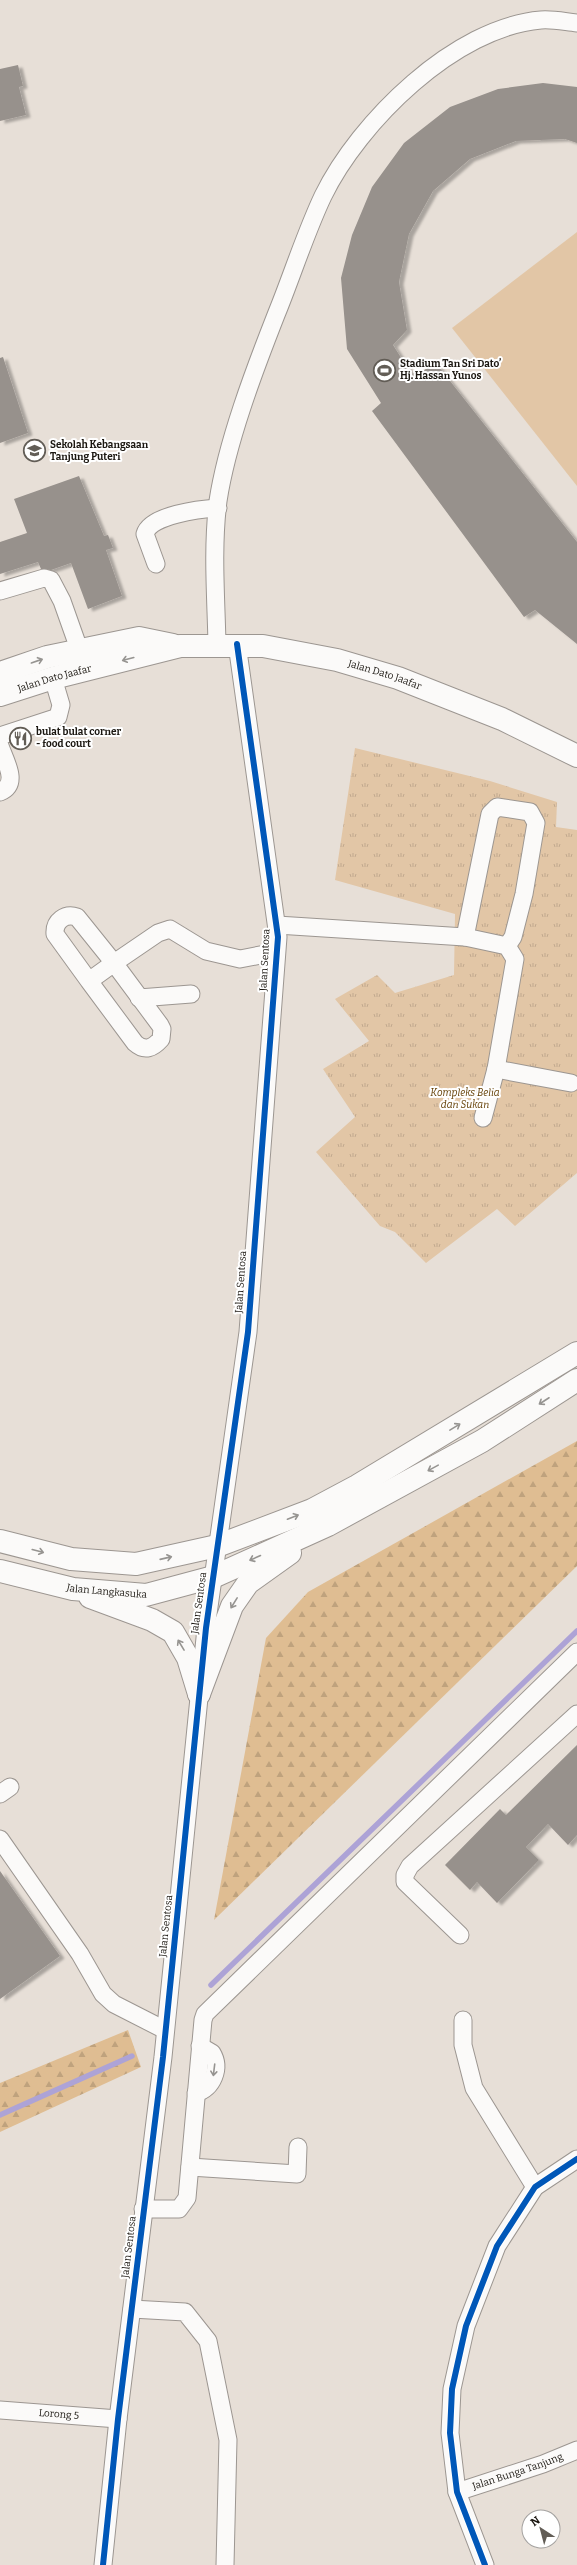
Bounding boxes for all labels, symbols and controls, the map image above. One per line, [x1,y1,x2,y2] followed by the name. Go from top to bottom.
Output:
[371,357,397,383] sports icon: Stadium Tan Sri Dato’ Hj. Hassan Yunos
[400,358,501,382] place label: Stadium Tan Sri Dato’ Hj. Hassan Yunos
[22,438,48,464] school or university icon: Sekolah Kebangsaan Tanjung Puteri
[50,439,149,463] place label: Sekolah Kebangsaan Tanjung Puteri
[30,656,42,664] one-way arrow
[122,656,135,663] one-way arrow
[346,657,424,693] street label: Jalan Dato Jaafar
[15,662,93,695] street label: Jalan Dato Jaafar
[8,725,34,751] restaurant icon: bulat bulat corner - food court
[36,726,122,750] place label: bulat bulat corner - food court
[257,928,273,992] street label: Jalan Sentosa
[430,1087,500,1111] park label: Kompleks Belia dan Sukan
[233,1250,249,1314] street label: Jalan Sentosa
[539,1397,550,1405] one-way arrow
[449,1423,460,1431] one-way arrow
[427,1465,439,1472] one-way arrow
[287,1513,299,1521] one-way arrow
[31,1547,44,1555] one-way arrow
[159,1553,172,1561] one-way arrow
[249,1555,261,1562] one-way arrow
[189,1571,209,1636] street label: Jalan Sentosa
[64,1581,148,1601] street label: Jalan Langkasuka
[230,1597,238,1609] one-way arrow
[176,1639,184,1651] one-way arrow
[157,1894,175,1959] street label: Jalan Sentosa
[210,2063,218,2076] one-way arrow
[119,2215,139,2280] street label: Jalan Sentosa
[38,2407,79,2422] street label: Lorong 5
[470,2450,565,2493] street label: Jalan Bunga Tanjung
[521,2509,561,2549] north arrow
[528,2513,543,2529] text: N

